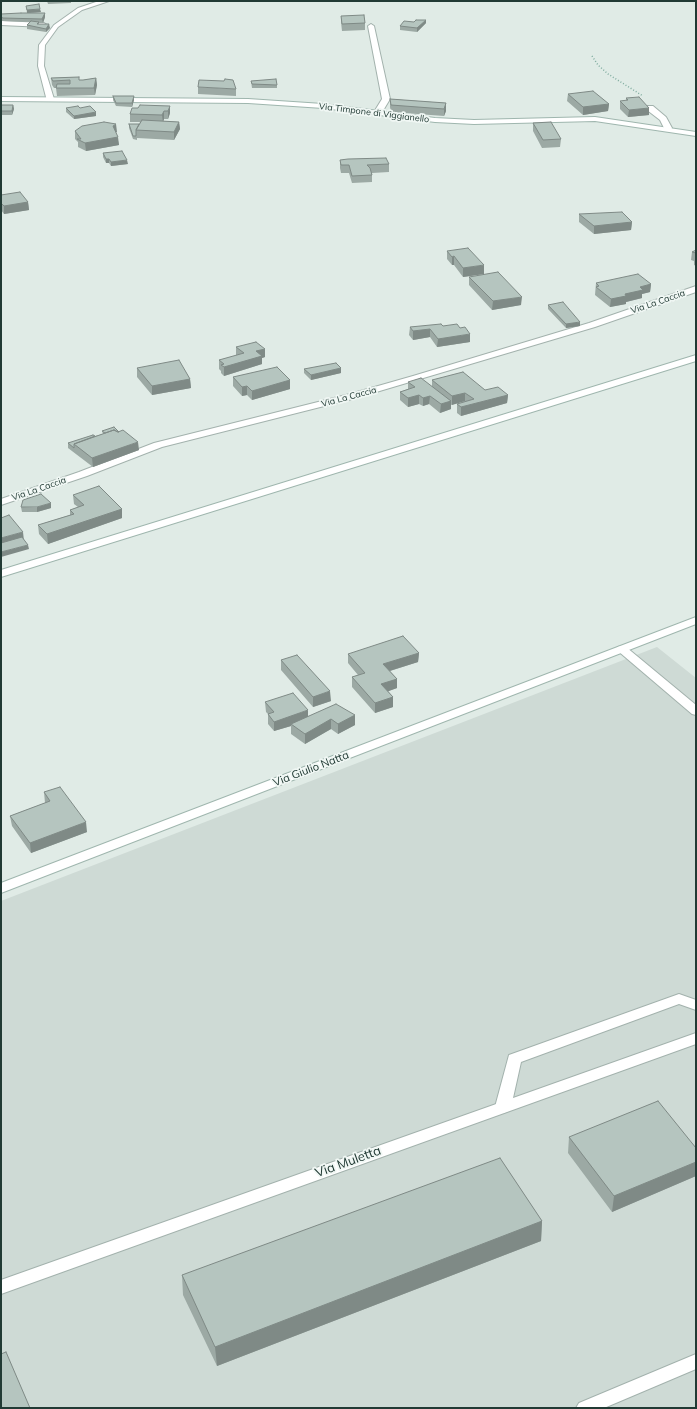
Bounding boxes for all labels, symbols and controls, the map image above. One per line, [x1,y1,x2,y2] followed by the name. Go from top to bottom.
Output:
[318,101,430,125] street label: Via Timpone di Viggianello
[629,288,687,316] street label: Via La Caccia
[320,384,378,410] street label: Via La Caccia
[10,475,68,503] street label: Via La Caccia
[271,748,351,790] street label: Via Giulio Natta
[313,1143,383,1181] street label: Via Muletta

